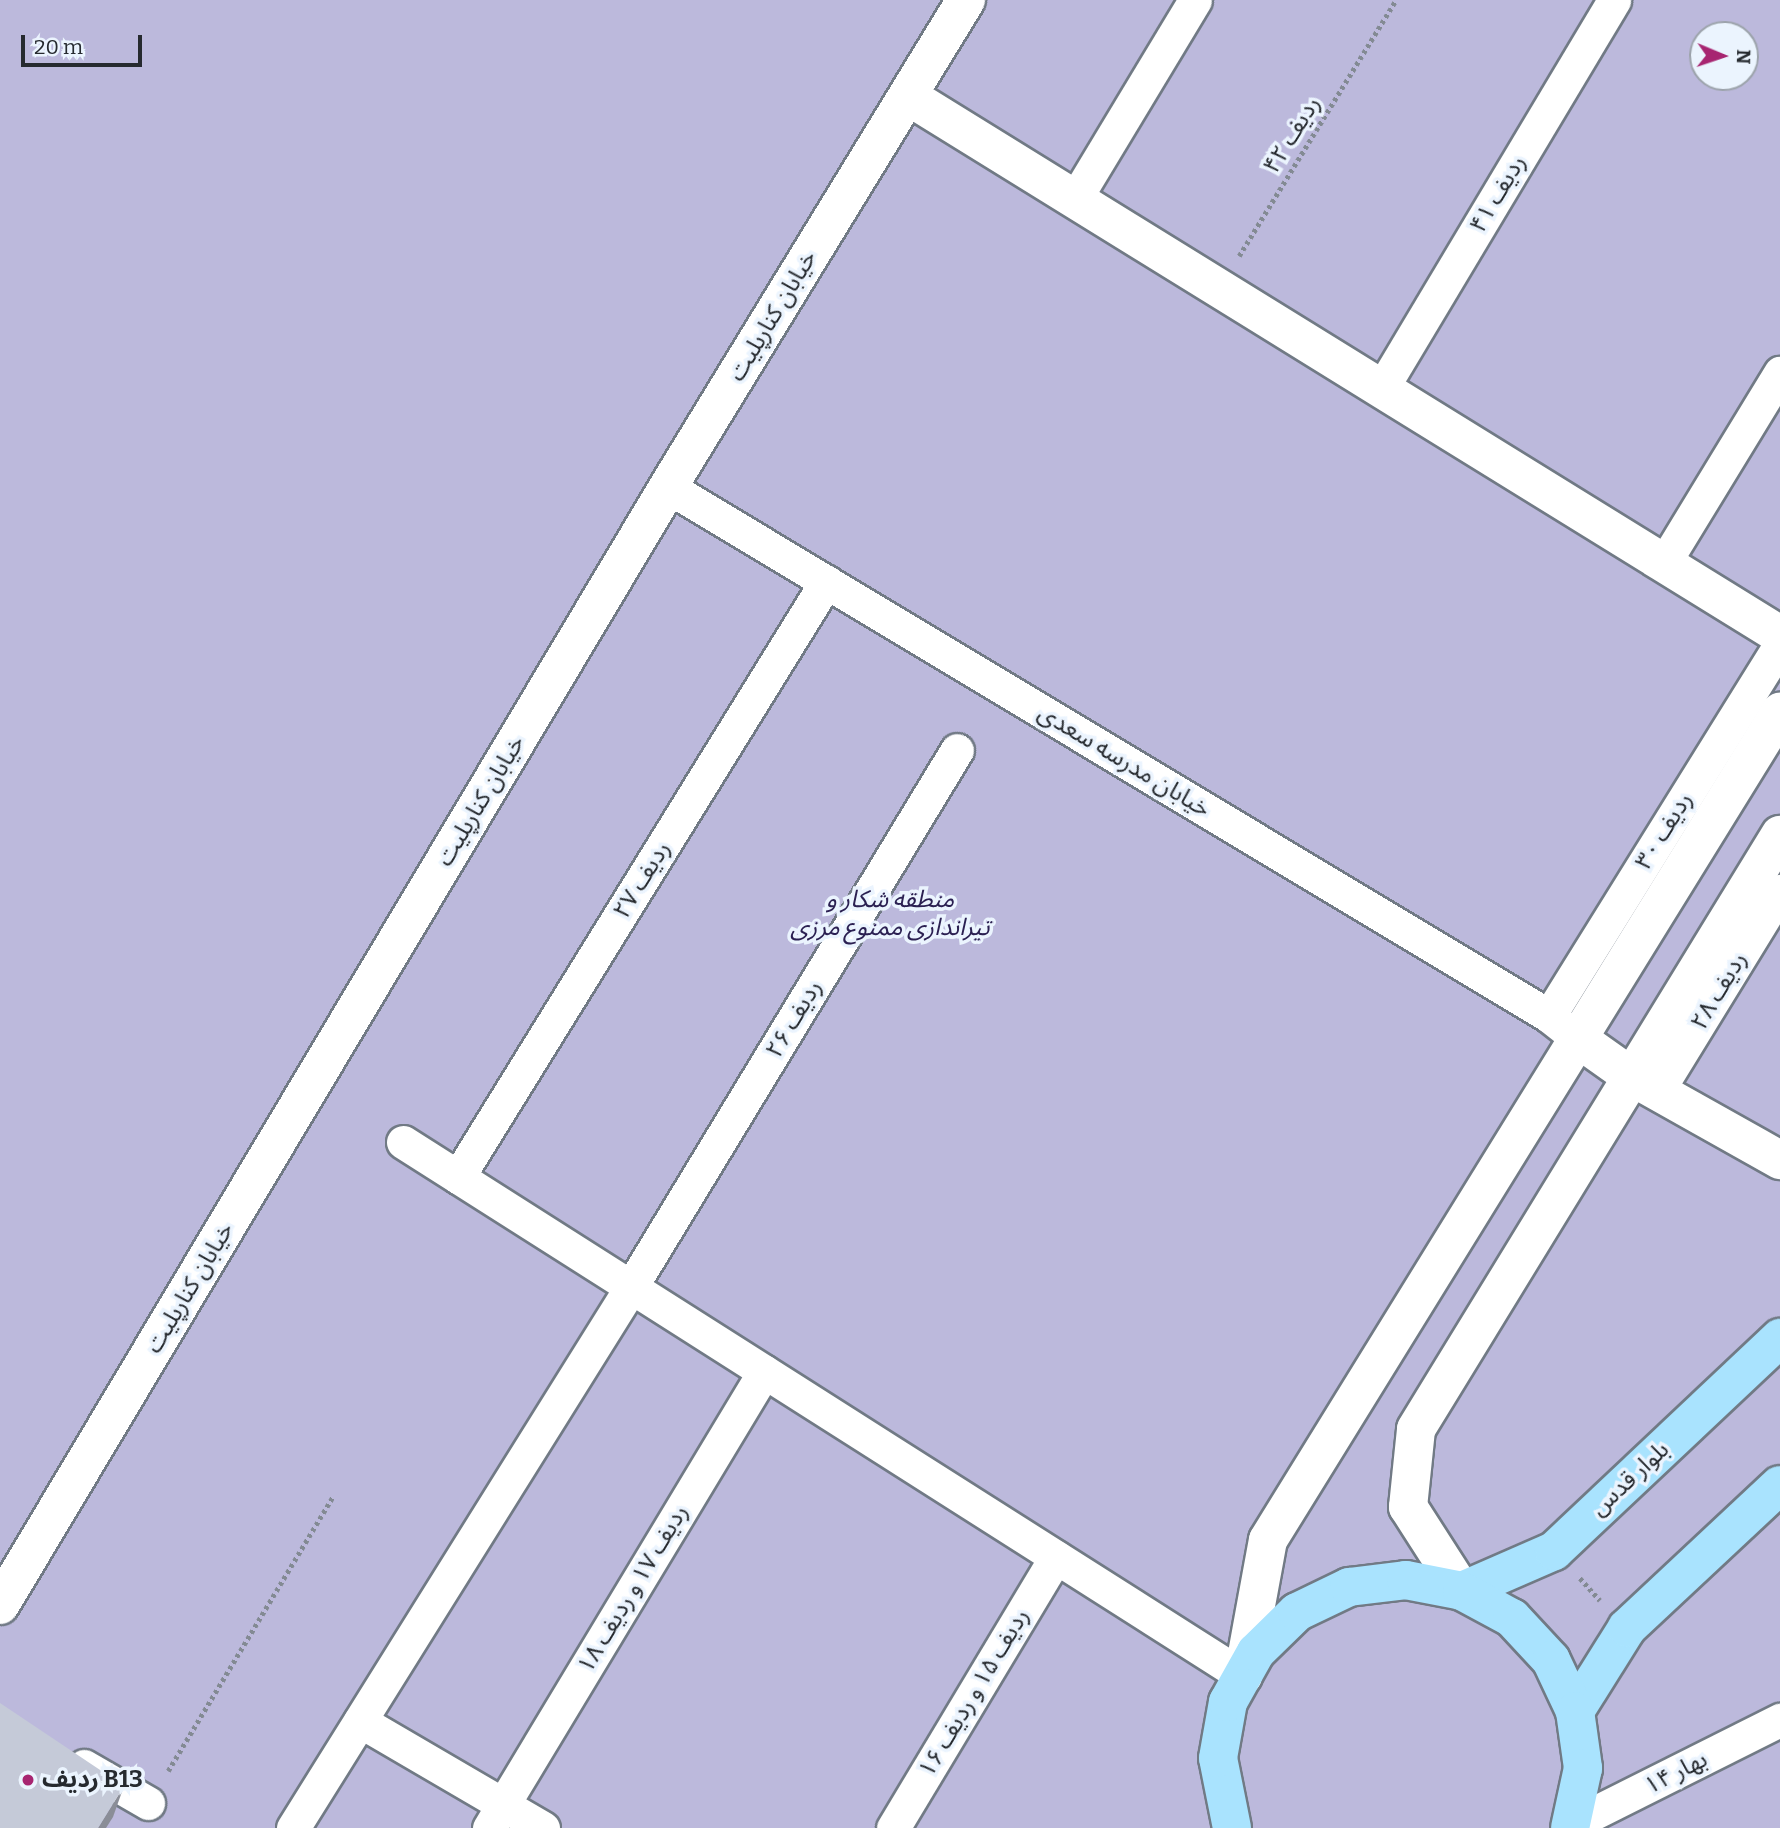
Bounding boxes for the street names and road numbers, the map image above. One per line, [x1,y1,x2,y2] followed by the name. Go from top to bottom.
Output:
[1257,91,1327,179] street label: ردیف ۴۲
[1464,150,1532,238] street label: ردیف ۴۱
[723,245,823,387] street label: خیابان کنارپلیت
[1033,698,1215,824] street label: خیابان مدرسه سعدی
[431,730,531,872] street label: خیابان کنارپلیت
[1629,787,1699,875] street label: ردیف ۳۰
[607,836,677,924] street label: ردیف ۲۷
[1685,947,1753,1035] street label: ردیف ۲۸
[760,975,828,1063] street label: ردیف ۲۶
[140,1217,240,1359] street label: خیابان کنارپلیت
[1585,1435,1675,1523] street label: بلوار قدس
[571,1500,695,1678] street label: ردیف ۱۷ و ردیف ۱۸
[912,1604,1036,1782] street label: ردیف ۱۵ و ردیف ۱۶
[1640,1745,1712,1801] street label: بهار ۱۴

